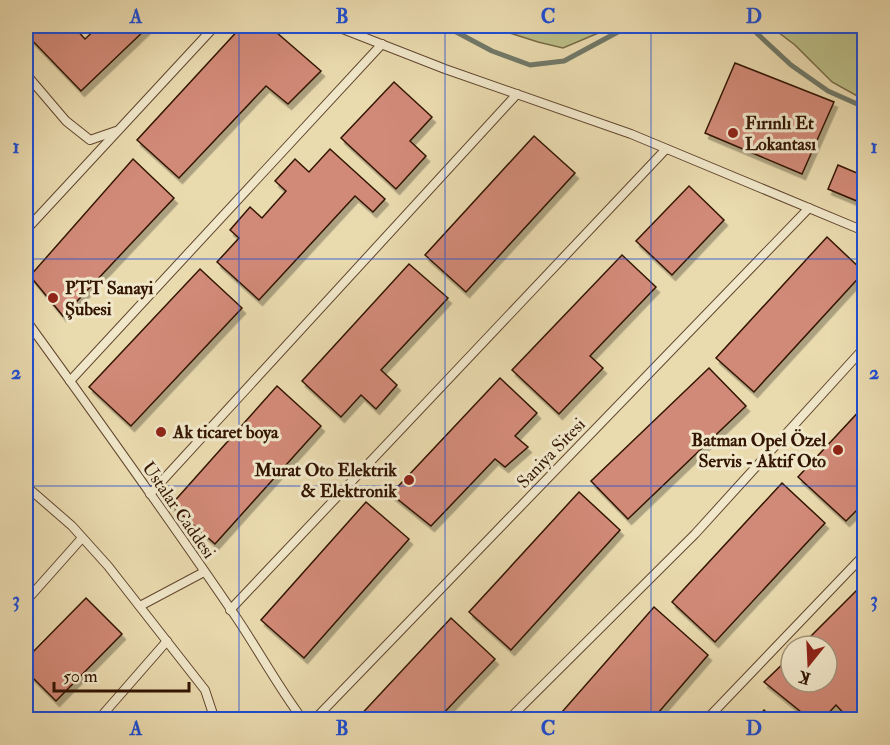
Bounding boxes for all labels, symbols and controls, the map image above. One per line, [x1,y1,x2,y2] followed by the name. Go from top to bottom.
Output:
[129,4,143,29] text: A
[335,4,349,29] text: B
[541,4,555,29] text: C
[746,4,762,29] text: D
[745,112,816,156] place label: Fırınlı Et Lokantası
[726,126,740,140] marker: Fırınlı Et Lokantası
[12,134,20,159] text: 1
[870,134,878,159] text: 1
[65,277,154,321] place label: PTT Sanayi Şubesi
[46,291,60,305] marker: PTT Sanayi Şubesi
[11,360,21,385] text: 2
[869,360,879,385] text: 2
[512,413,591,493] street label: Saniya Sitesi
[172,421,279,444] place label: Ak ticaret boya
[154,425,168,439] marker: Ak ticaret boya
[691,429,826,473] place label: Batman Opel Özel Servis - Aktif Oto
[831,443,845,457] marker: Batman Opel Özel Servis - Aktif Oto
[137,457,221,563] street label: Ustalar Caddesi
[254,459,397,503] place label: Murat Oto Elektrik & Elektronik
[402,473,416,487] marker: Murat Oto Elektrik & Elektronik
[12,587,20,612] text: 3
[870,587,878,612] text: 3
[779,634,839,694] north arrow
[54,655,189,693] scale bar
[63,665,98,688] text: 50 m
[795,666,813,689] text: K
[129,716,143,741] text: A
[335,716,349,741] text: B
[541,716,555,741] text: C
[746,716,762,741] text: D

